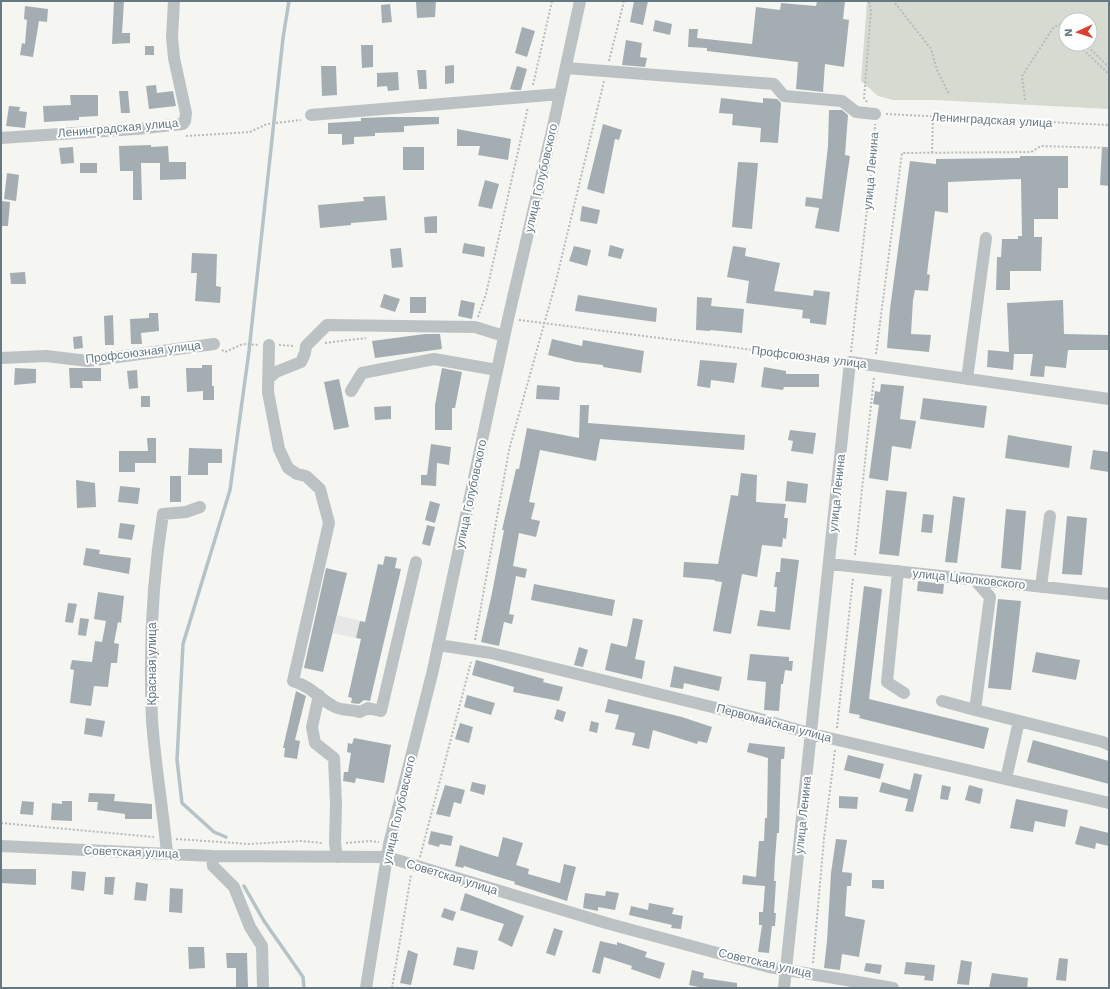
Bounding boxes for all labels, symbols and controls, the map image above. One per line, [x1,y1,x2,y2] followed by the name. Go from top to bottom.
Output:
[1058,12,1098,52] north arrow
[1062,28,1075,37] text: N
[931,110,1053,130] street label: Ленинградская улица
[57,116,179,140] street label: Ленинградская улица
[522,122,560,234] street label: улица Голубовского
[861,131,881,211] street label: улица Ленина
[85,338,202,366] street label: Профсоюзная улица
[751,343,868,371] street label: Профсоюзная улица
[453,438,489,550] street label: улица Голубовского
[826,453,848,533] street label: улица Ленина
[912,566,1026,592] street label: улица Циолковского
[145,622,159,706] street label: Красная улица
[715,701,833,745] street label: Первомайская улица
[380,754,418,866] street label: улица Голубовского
[792,775,814,855] street label: улица Ленина
[83,843,179,861] street label: Советская улица
[405,856,500,898] street label: Советская улица
[717,945,813,981] street label: Советская улица

